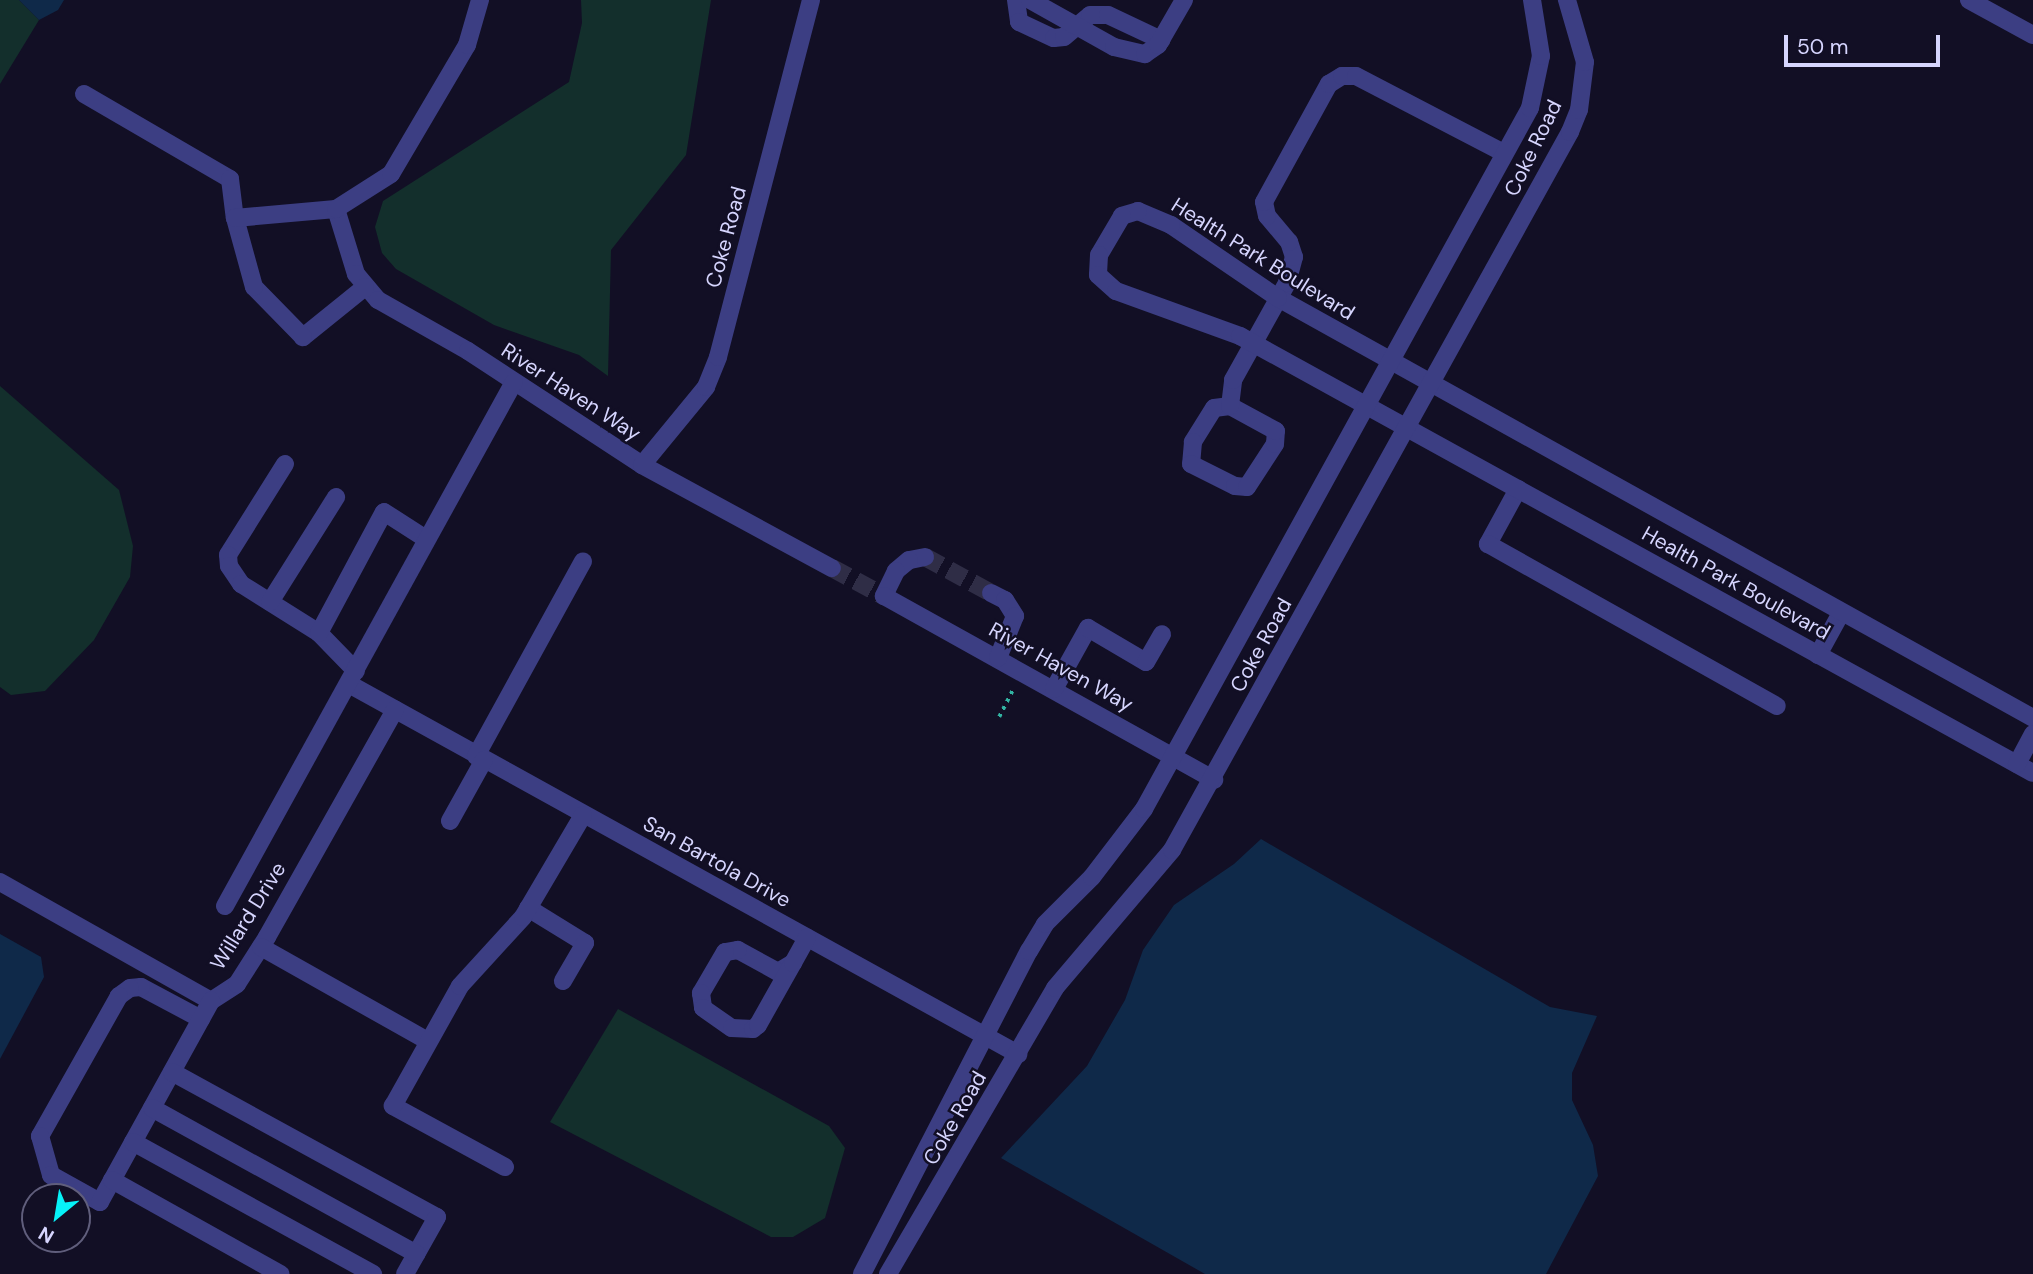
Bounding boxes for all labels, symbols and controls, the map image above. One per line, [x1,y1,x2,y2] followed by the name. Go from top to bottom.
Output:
[1788,21,1944,65] scale bar
[1797,33,1848,61] text: 50 m
[1499,96,1567,200] street label: Coke Road
[700,184,752,290] street label: Coke Road
[1167,192,1359,326] street label: Health Park Boulevard
[497,338,645,446] street label: River Haven Way
[1638,521,1834,645] street label: Health Park Boulevard
[1225,594,1297,696] street label: Coke Road
[985,617,1137,717] street label: River Haven Way
[639,811,795,913] street label: San Bartola Drive
[205,858,291,974] street label: Willard Drive
[918,1067,992,1169] street label: Coke Road
[21,1183,91,1253] north arrow
[34,1221,59,1249] text: N

